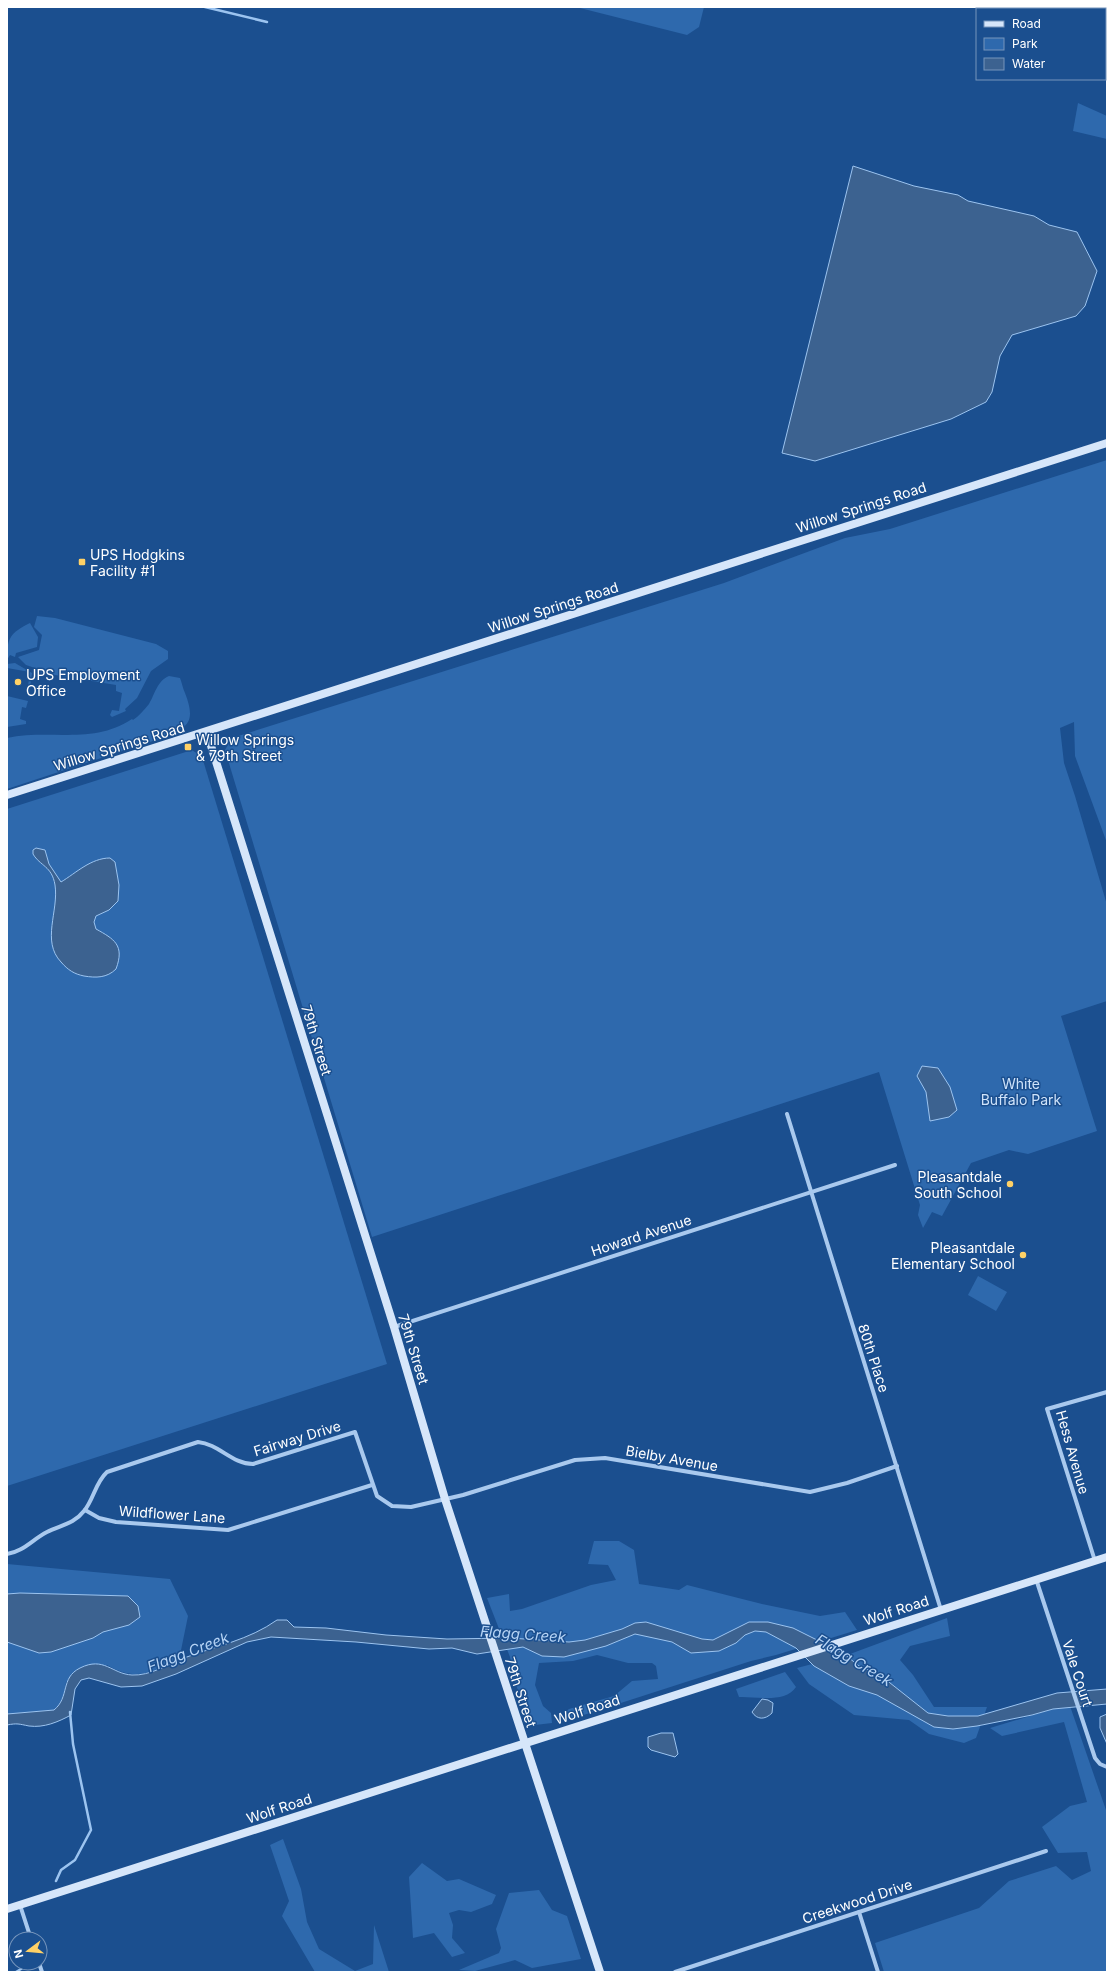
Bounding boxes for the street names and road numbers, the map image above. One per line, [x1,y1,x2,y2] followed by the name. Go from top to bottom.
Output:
[794,478,928,536] street label: Willow Springs Road
[486,578,620,636] street label: Willow Springs Road
[52,718,186,774] street label: Willow Springs Road
[298,1003,336,1078] street label: 79th Street
[589,1211,693,1259] street label: Howard Avenue
[395,1312,433,1387] street label: 79th Street
[855,1322,893,1394] street label: 80th Place
[1053,1408,1093,1496] street label: Hess Avenue
[251,1417,343,1459] street label: Fairway Drive
[625,1442,719,1474] street label: Bielby Avenue
[118,1502,226,1526] street label: Wildflower Lane
[861,1591,931,1629] street label: Wolf Road
[1059,1637,1097,1709] street label: Vale Court
[502,1655,540,1730] street label: 79th Street
[552,1690,622,1728] street label: Wolf Road
[244,1789,314,1827] street label: Wolf Road
[800,1875,914,1927] street label: Creekwood Drive

